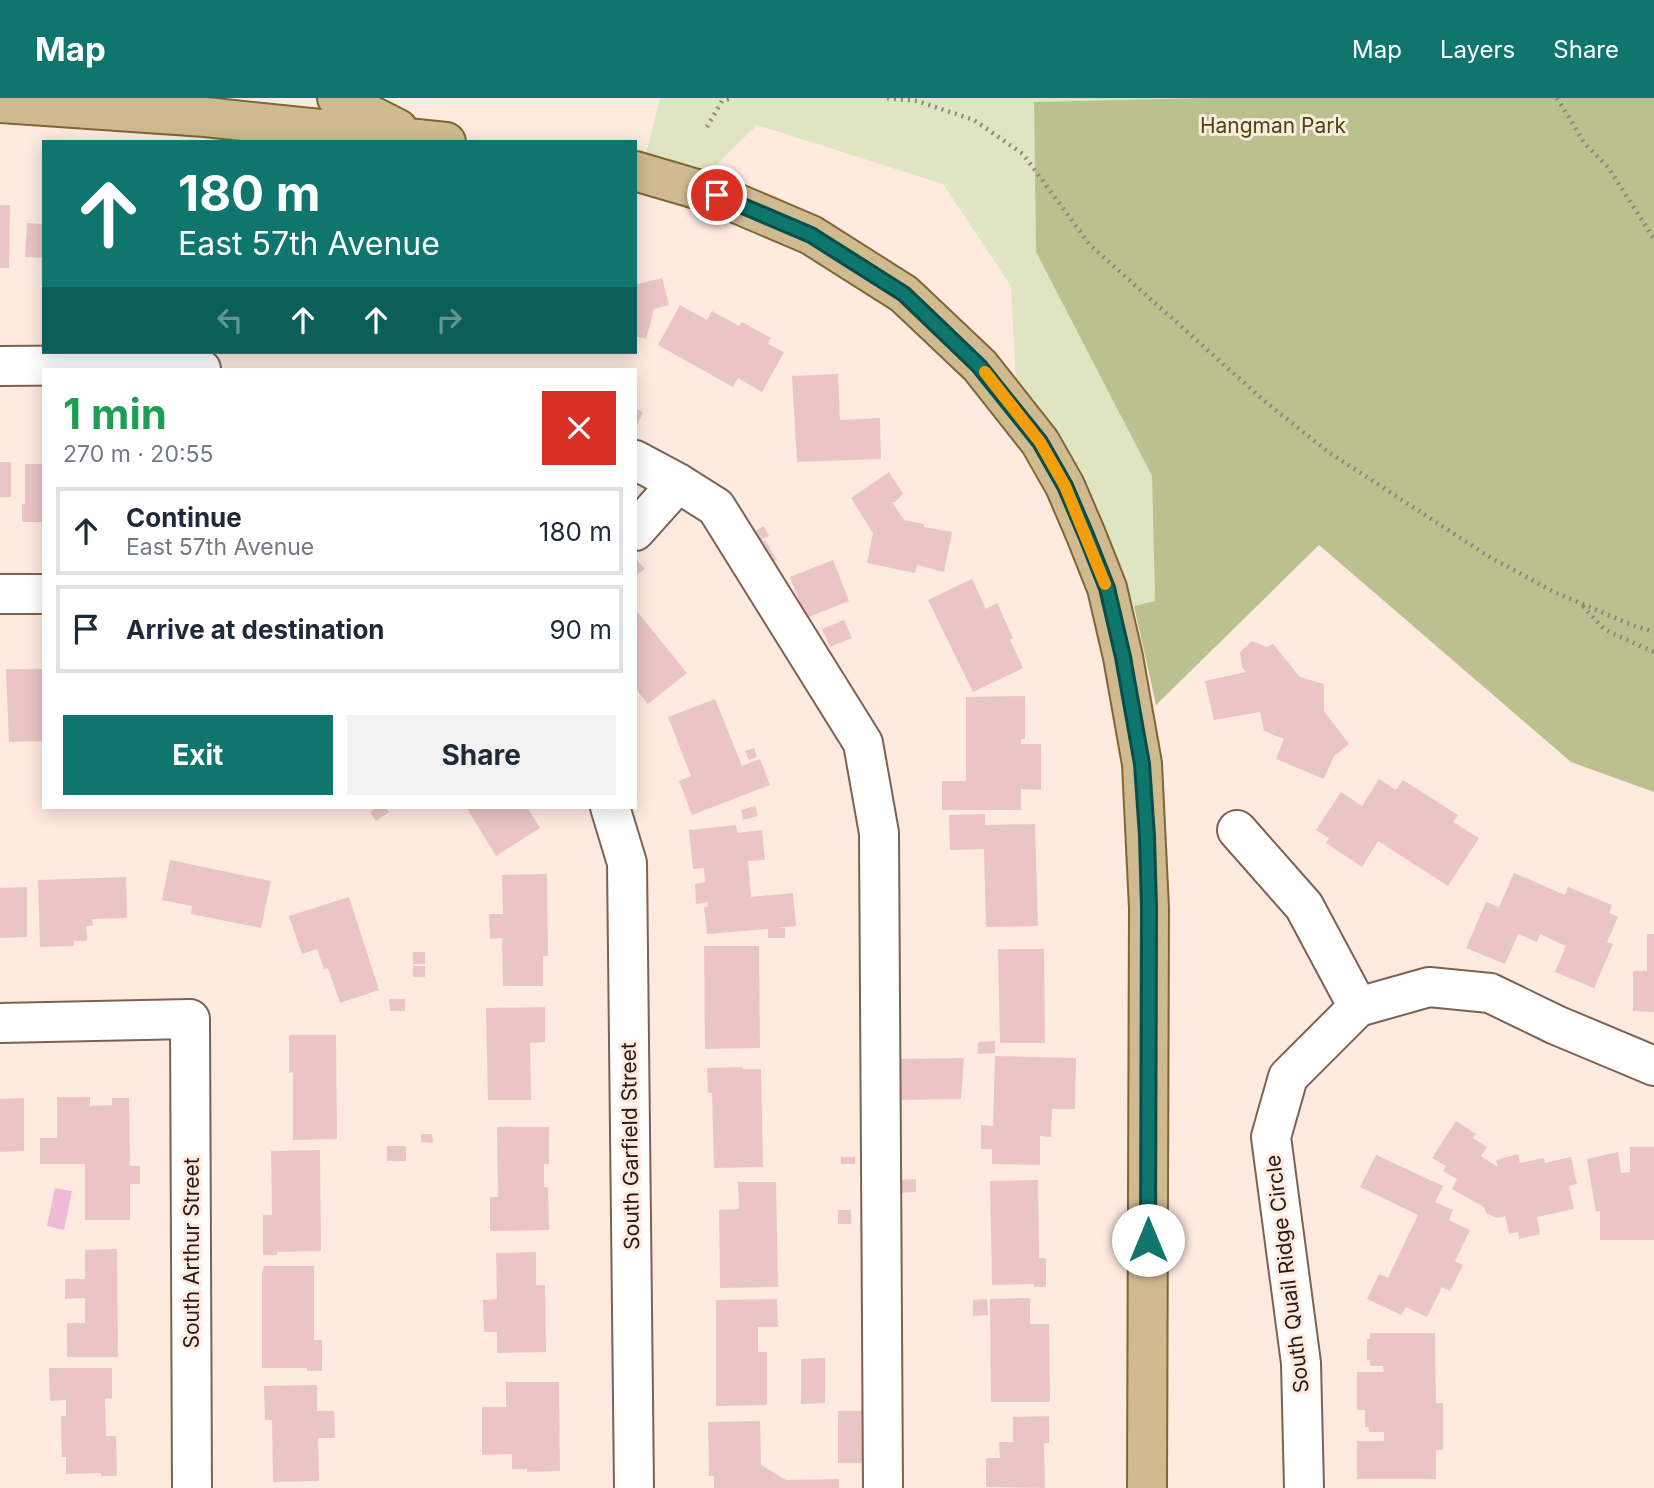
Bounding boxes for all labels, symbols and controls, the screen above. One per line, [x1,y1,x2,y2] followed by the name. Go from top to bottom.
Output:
[35,29,106,69] text: Map
[1352,35,1402,64] text: Map
[1440,35,1515,64] text: Layers
[1553,35,1619,64] text: Share
[1200,113,1347,138] park label: Hangman Park
[178,164,320,223] text: 180 m
[687,165,747,225] pin
[63,168,154,259] icon: ahead
[698,176,736,214] icon: arrive
[178,224,440,263] text: East 57th Avenue
[211,301,249,339] icon: left
[284,301,322,339] icon: ahead
[357,301,395,339] icon: ahead
[430,301,468,339] icon: right
[63,388,167,439] text: 1 min
[542,391,616,465] button: close
[63,440,214,468] text: 270 m · 20:55
[126,502,242,533] text: Continue
[67,512,105,550] icon: ahead
[539,516,612,547] text: 180 m
[126,533,314,561] text: East 57th Avenue
[67,610,105,648] icon: arrive
[126,614,385,645] text: Arrive at destination
[549,614,612,645] text: 90 m
[63,715,333,795] button: Exit
[347,715,616,795] button: Share
[616,1042,644,1250] street label: South Garfield Street
[1260,1153,1314,1395] street label: South Quail Ridge Circle
[179,1157,204,1349] street label: South Arthur Street
[1111,1203,1185,1277] position arrow

